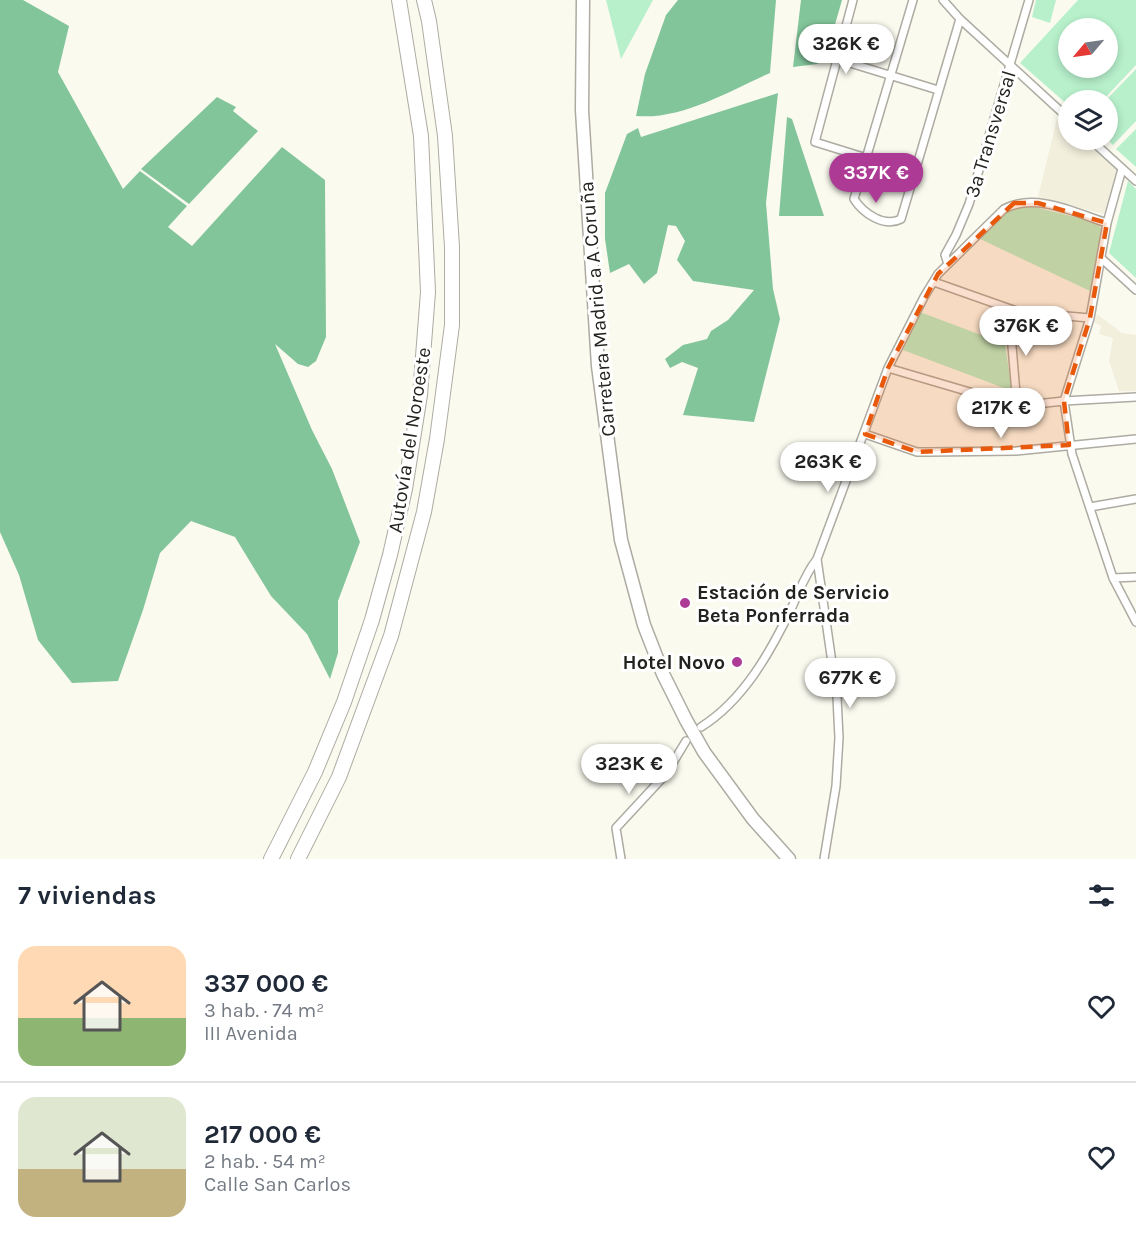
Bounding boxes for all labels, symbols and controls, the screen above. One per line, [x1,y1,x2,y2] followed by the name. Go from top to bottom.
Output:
[1058,18,1118,78] north arrow
[1058,18,1118,150] map controls
[797,24,895,75] pin: 326K €
[812,32,880,55] text: 326K €
[960,68,1021,200] street label: 3ª Transversal
[1058,90,1118,150] button: layers
[827,153,925,204] pin: 337K €
[843,161,909,184] text: 337K €
[575,180,620,437] street label: Carretera Madrid a A Coruña
[977,306,1075,357] pin: 376K €
[993,314,1059,337] text: 376K €
[383,346,436,535] street label: Autovía del Noroeste
[952,388,1050,439] pin: 217K €
[971,396,1031,419] text: 217K €
[779,442,877,493] pin: 263K €
[794,450,862,473] text: 263K €
[697,581,889,627] place label: Estación de Servicio Beta Ponferrada
[678,596,692,610] marker: Estación de Servicio Beta Ponferrada
[623,651,725,674] place label: Hotel Novo
[730,655,744,669] marker: Hotel Novo
[801,658,899,709] pin: 677K €
[819,666,881,689] text: 677K €
[580,744,678,795] pin: 323K €
[595,752,663,775] text: 323K €
[1085,879,1118,912] icon: filters
[18,880,156,911] text: 7 viviendas
[204,968,328,999] text: 337 000 €
[66,970,138,1042] icon: home
[1085,990,1118,1023] icon: heart
[204,999,324,1022] text: 3 hab. · 74 m²
[204,1022,298,1045] text: III Avenida
[204,1119,321,1150] text: 217 000 €
[66,1121,138,1193] icon: home
[1085,1141,1118,1174] icon: heart
[204,1150,326,1173] text: 2 hab. · 54 m²
[204,1173,351,1196] text: Calle San Carlos

